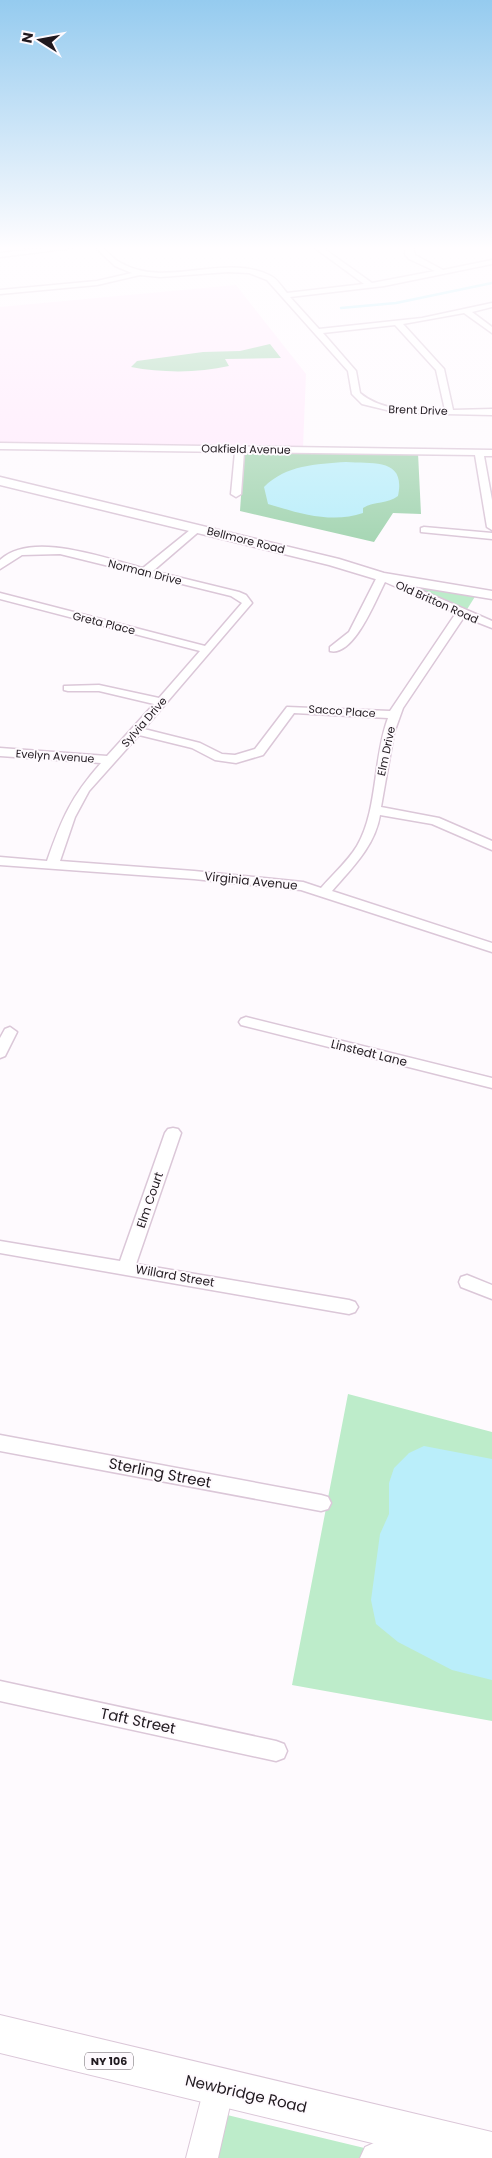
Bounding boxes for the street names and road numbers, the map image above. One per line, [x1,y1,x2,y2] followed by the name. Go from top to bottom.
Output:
[388,401,448,419] street label: Brent Drive
[201,440,291,458] street label: Oakfield Avenue
[205,523,287,557] street label: Bellmore Road
[107,555,184,589] street label: Norman Drive
[393,577,481,627] street label: Old Britton Road
[71,608,137,639] street label: Greta Place
[118,693,171,751] street label: Sylvia Drive
[308,701,376,721] street label: Sacco Place
[373,725,399,777] street label: Elm Drive
[15,745,95,767] street label: Evelyn Avenue
[204,867,298,894] street label: Virginia Avenue
[329,1035,409,1070] street label: Linstedt Lane
[132,1170,167,1230] street label: Elm Court
[134,1260,216,1291] street label: Willard Street
[107,1452,213,1493] street label: Sterling Street
[98,1702,178,1739] street label: Taft Street
[85,2052,133,2070] road number: NY 106
[183,2069,309,2118] street label: Newbridge Road

